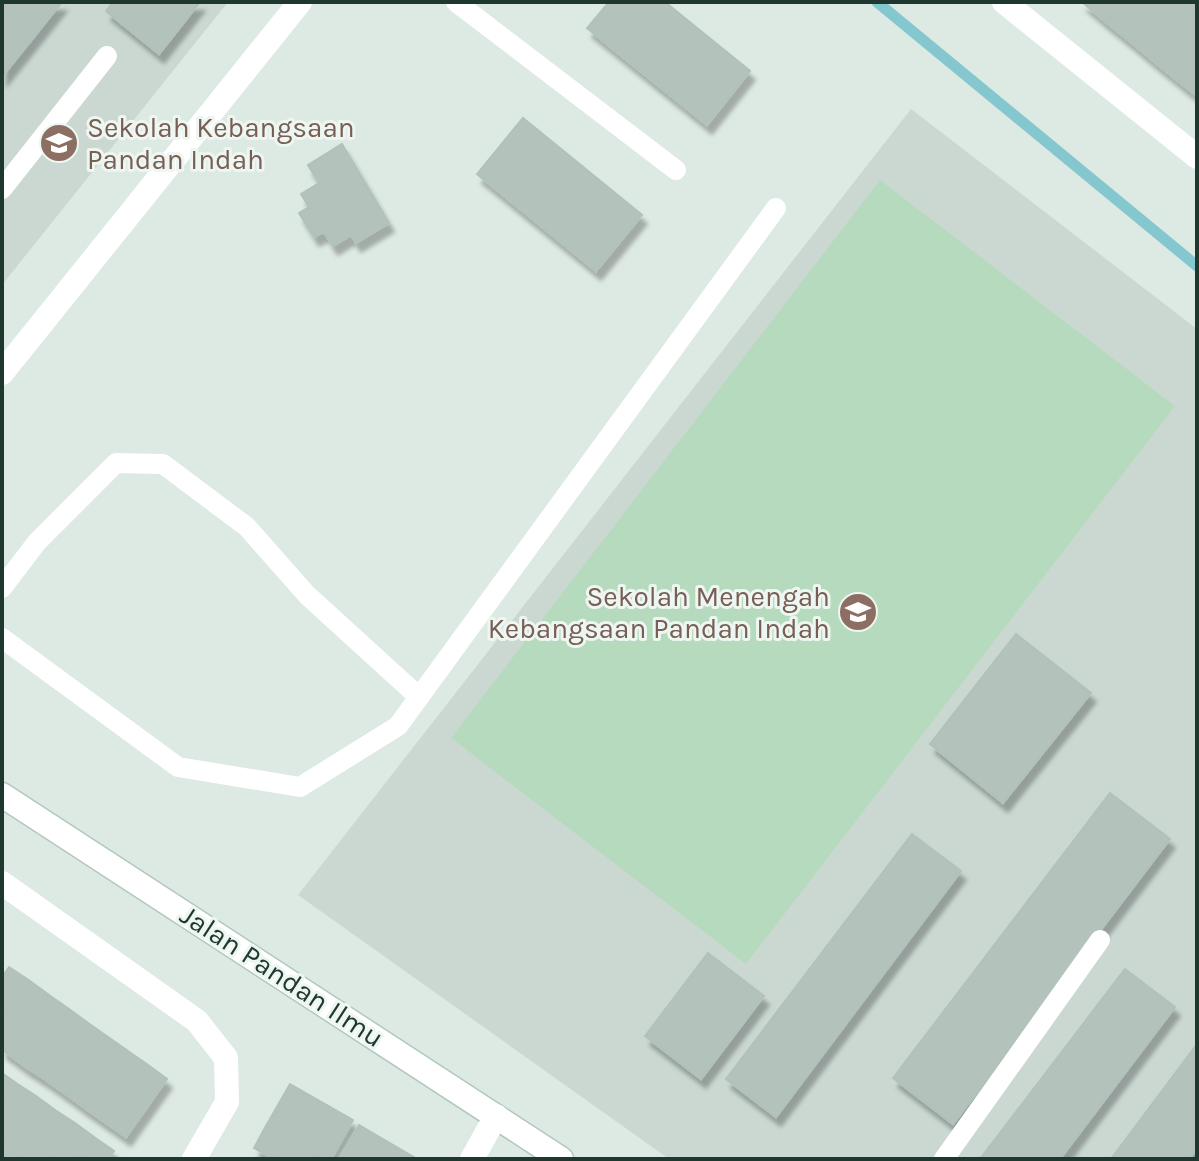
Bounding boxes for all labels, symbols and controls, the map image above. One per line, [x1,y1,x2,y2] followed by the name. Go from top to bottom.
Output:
[87,111,355,176] place label: Sekolah Kebangsaan Pandan Indah
[38,122,80,164] school or university icon: Sekolah Kebangsaan Pandan Indah
[488,580,830,645] place label: Sekolah Menengah Kebangsaan Pandan Indah
[837,591,879,633] school or university icon: Sekolah Menengah Kebangsaan Pandan Indah
[174,898,390,1054] street label: Jalan Pandan Ilmu

